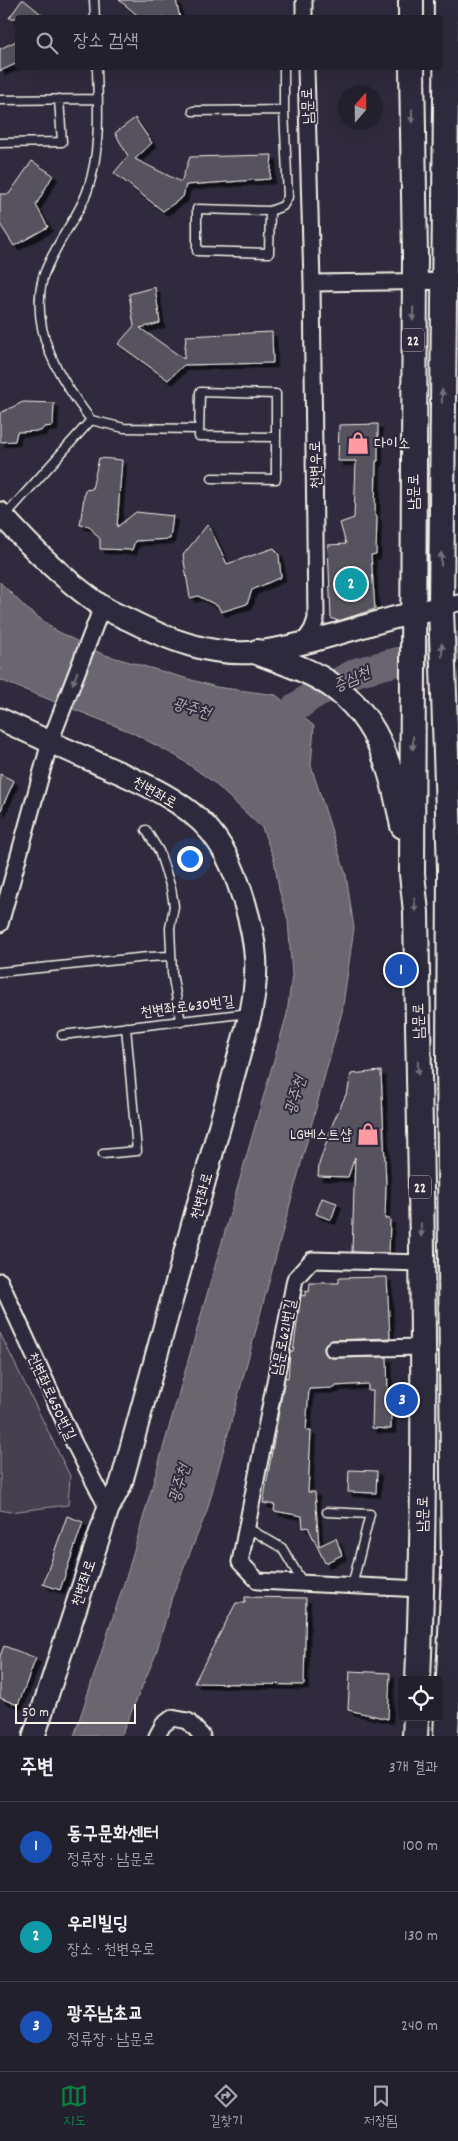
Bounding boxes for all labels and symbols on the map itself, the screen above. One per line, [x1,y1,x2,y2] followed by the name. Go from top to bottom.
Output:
[338,85,383,130] north arrow
[297,87,321,124] street label: 남문로
[409,108,417,124] one-way arrow
[409,306,417,322] one-way arrow
[402,328,424,352] road number: 22
[439,388,447,404] one-way arrow
[345,430,371,456] shop icon: 다이소
[374,434,410,456] place label: 다이소
[306,441,328,489] street label: 천변우로
[404,474,426,510] street label: 남문로
[437,551,445,567] one-way arrow
[335,565,367,603] pin: 2
[438,641,446,657] one-way arrow
[330,661,376,699] water label: 증심천
[71,671,79,686] one-way arrow
[169,693,215,727] water label: 광주천
[409,735,417,751] one-way arrow
[128,772,180,815] street label: 천변좌로
[177,846,203,872] your location
[411,897,419,913] one-way arrow
[385,951,417,989] pin: 1
[139,991,236,1025] street label: 천변좌로630번길
[409,1003,431,1039] street label: 남문로
[415,1060,423,1076] one-way arrow
[280,1072,314,1118] water label: 광주천
[355,1121,381,1147] shop icon: LG베스트샵
[290,1125,352,1147] place label: LG베스트샵
[186,1170,220,1223] street label: 천변좌로
[409,1176,431,1198] road number: 22
[417,1222,425,1238] one-way arrow
[267,1297,303,1378] street label: 남문로621번길
[20,1349,80,1445] street label: 천변좌로650번길
[386,1381,418,1419] pin: 3
[164,1460,198,1506] water label: 광주천
[413,1496,435,1532] street label: 남문로
[67,1557,103,1610] street label: 천변좌로
[15,1701,136,1724] scale bar

